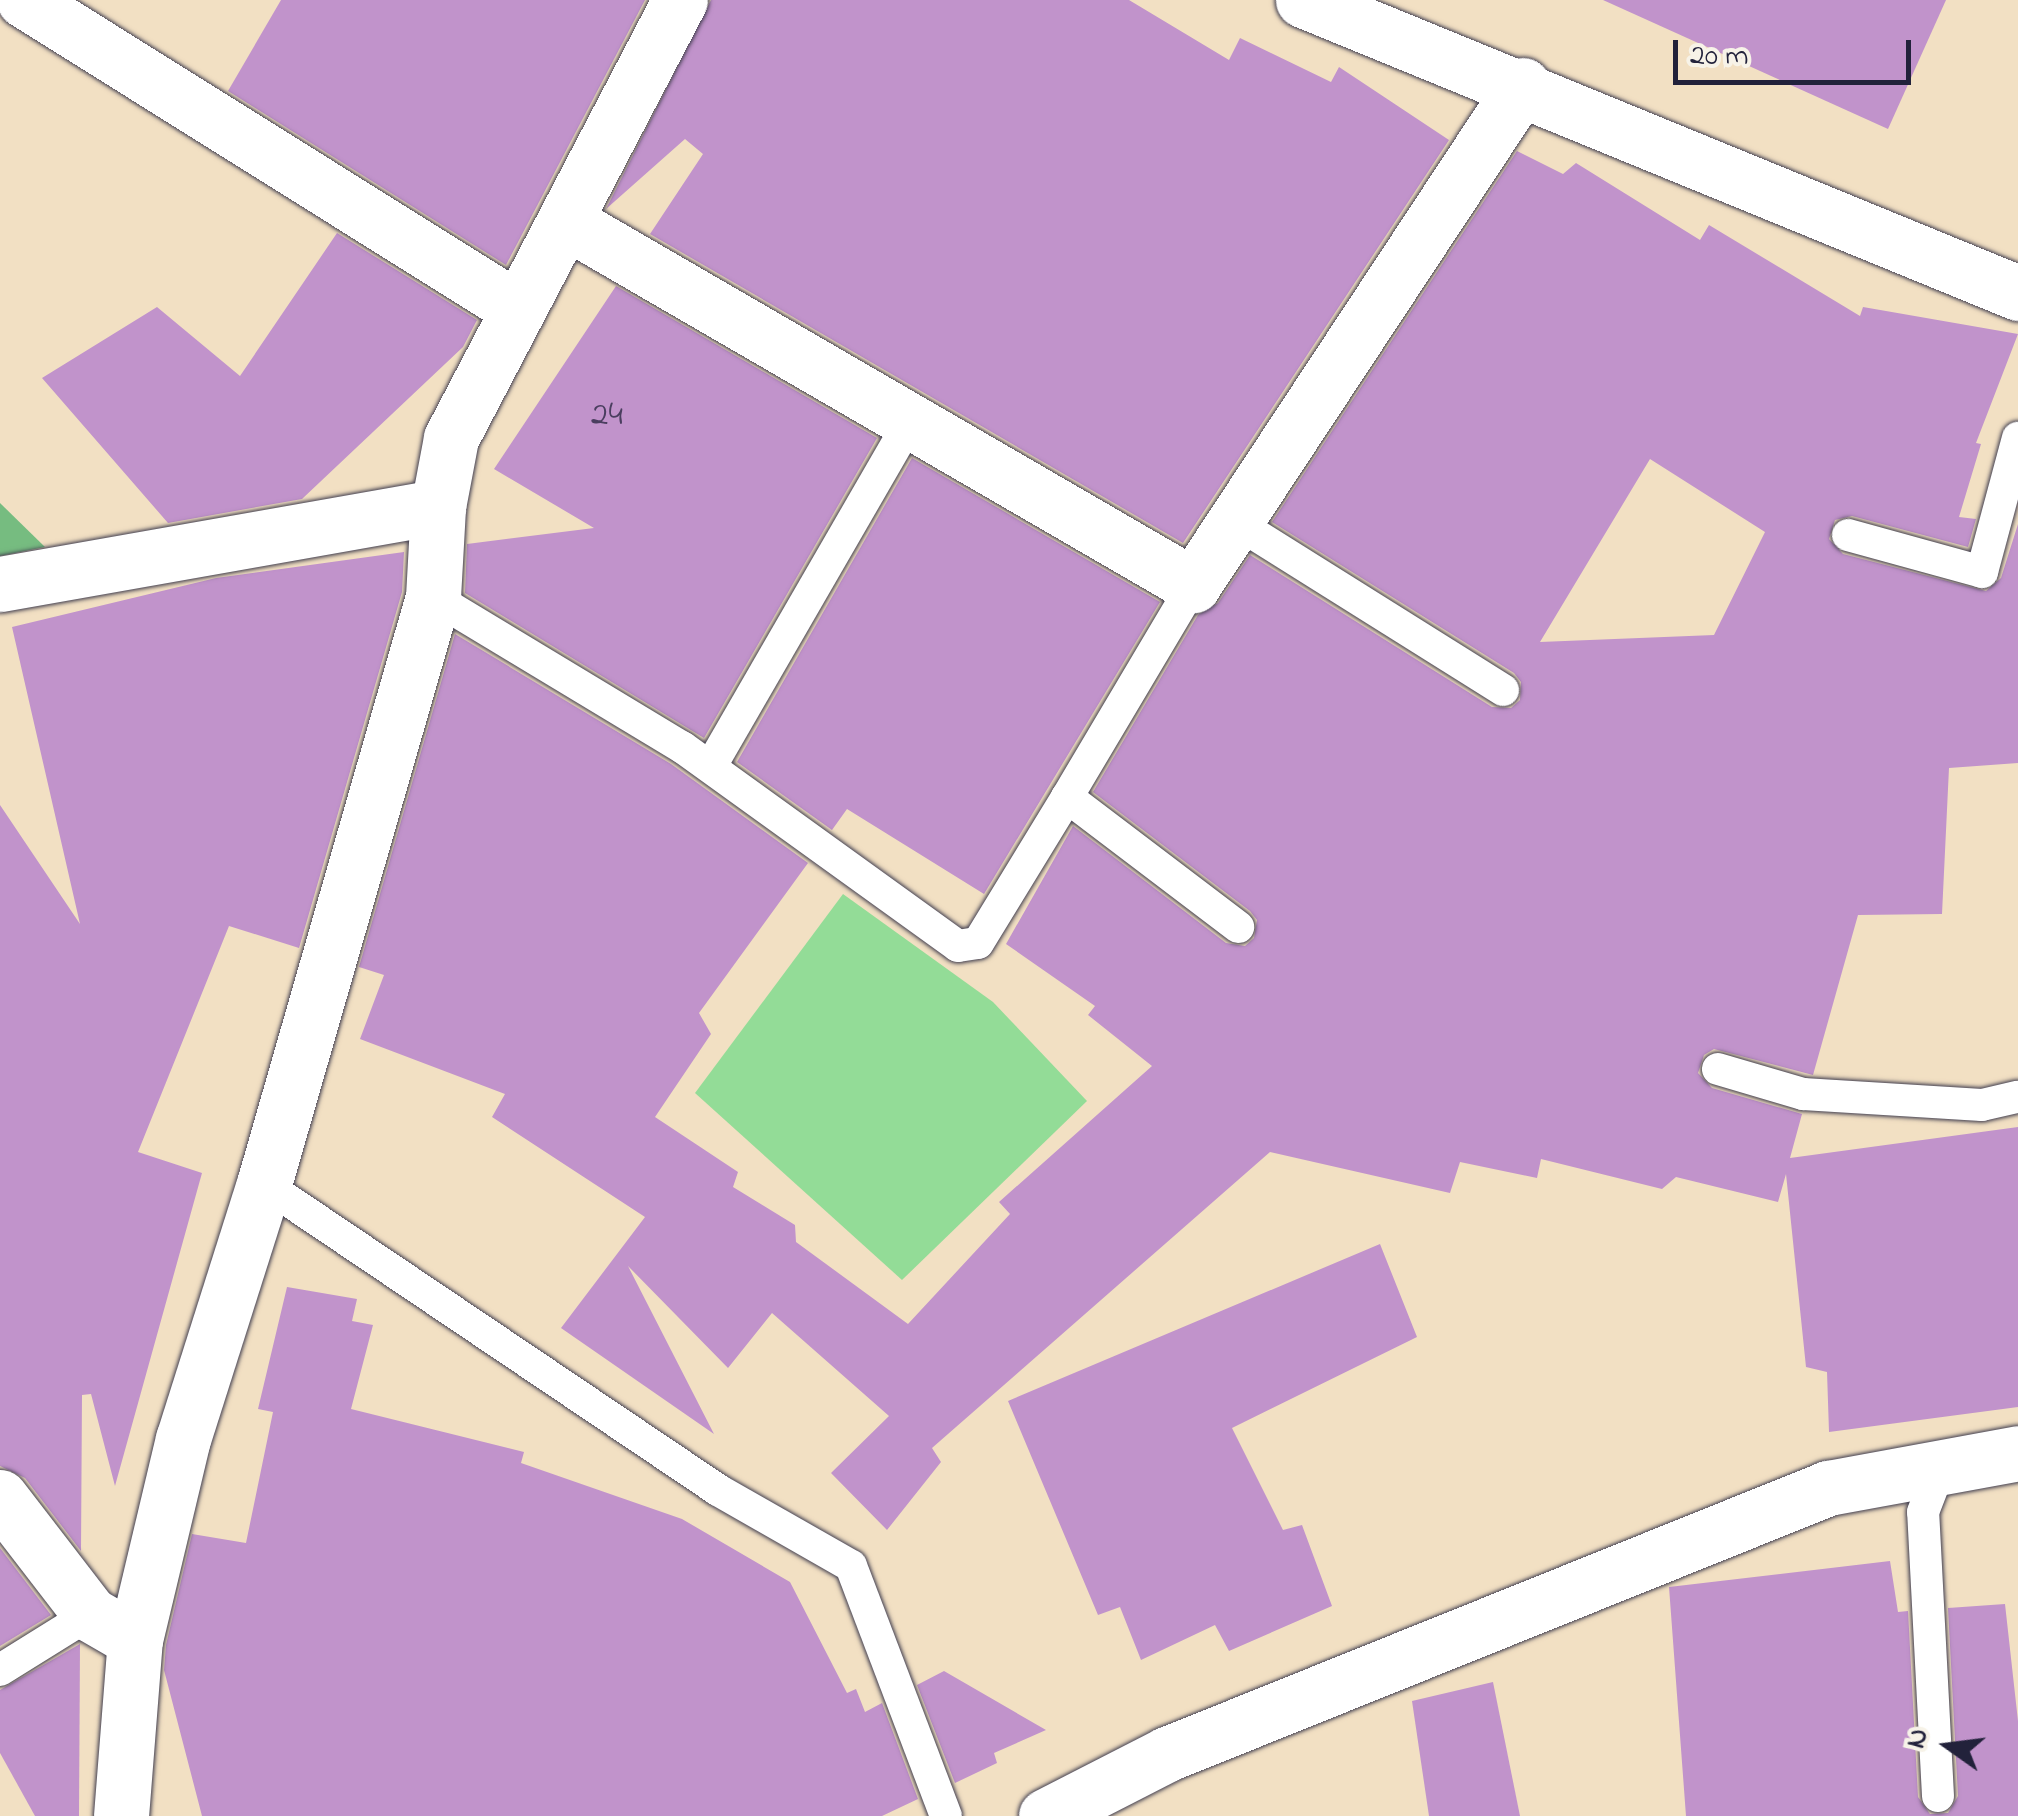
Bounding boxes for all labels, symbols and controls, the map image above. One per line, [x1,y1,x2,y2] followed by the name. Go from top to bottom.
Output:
[1678,20,1916,82] scale bar
[1690,35,1749,79] text: 20 m
[591,395,623,437] house number: 24
[1898,1696,1998,1796] north arrow
[1896,1724,1941,1753] text: N

